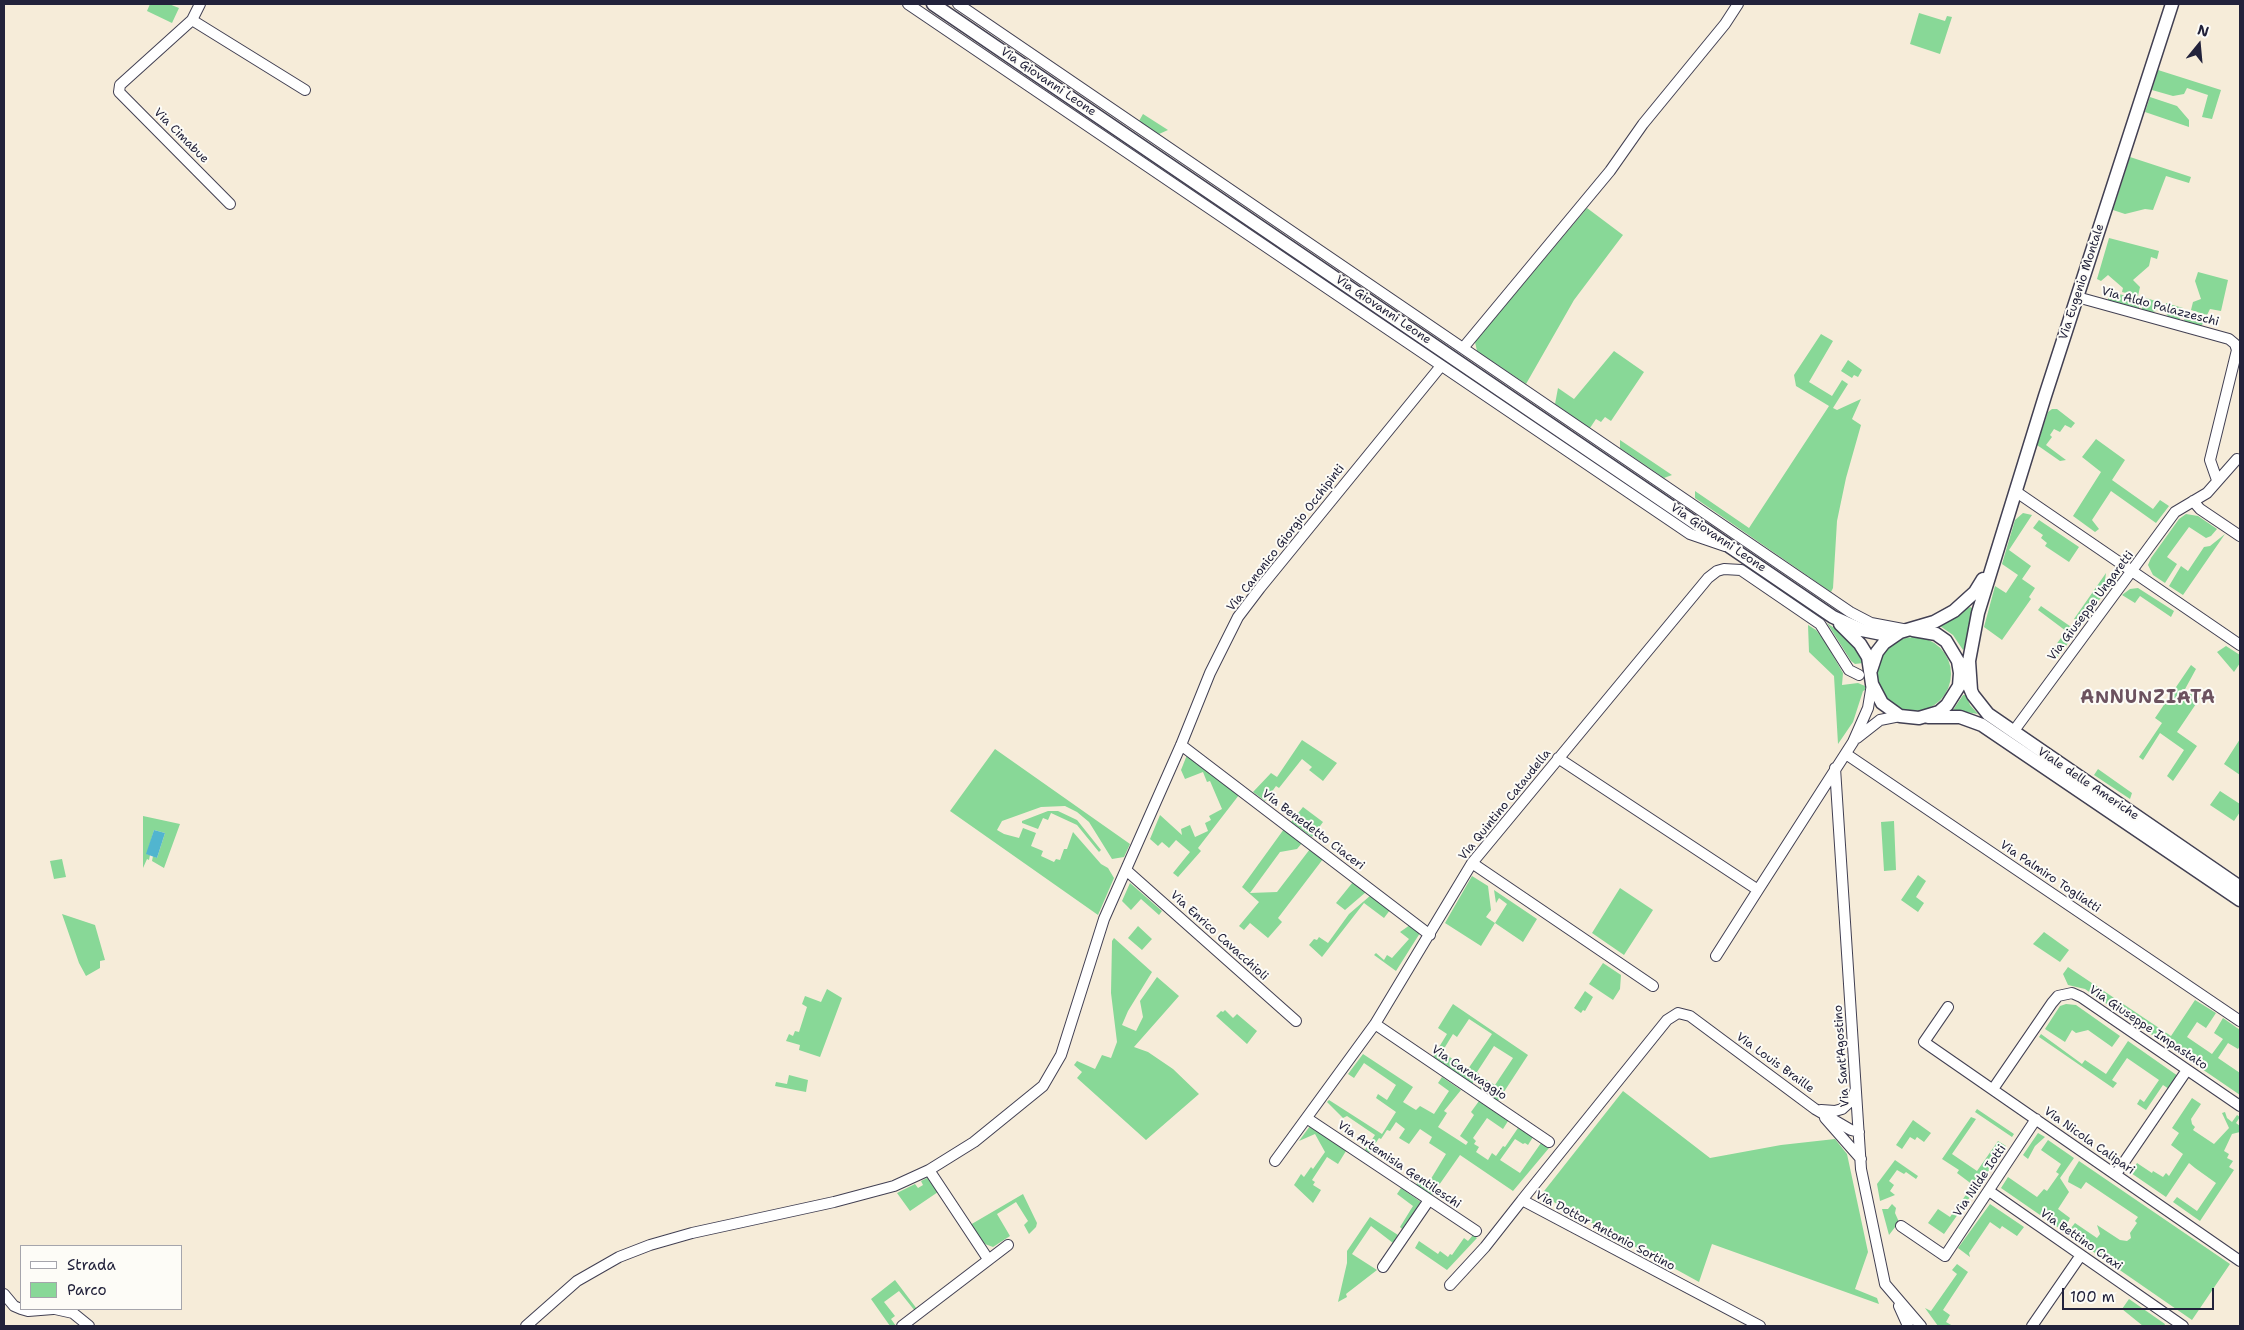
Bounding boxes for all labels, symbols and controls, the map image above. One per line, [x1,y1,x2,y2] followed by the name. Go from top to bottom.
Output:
[2174,20,2224,70] north arrow
[2195,20,2211,41] text: N
[997,45,1099,119] street label: Via Giovanni Leone
[150,105,212,167] street label: Via Cimabue
[2056,222,2108,342] street label: Via Eugenio Montale
[1332,273,1434,347] street label: Via Giovanni Leone
[2100,284,2220,330] street label: Via Aldo Palazzeschi
[1224,462,1348,614] street label: Via Canonico Giorgio Occhipinti
[1667,501,1769,575] street label: Via Giovanni Leone
[2045,548,2137,664] street label: Via Giuseppe Ungaretti
[2079,687,2217,709] district label: ANNUNZIATA
[2035,745,2141,823] street label: Viale delle Americhe
[1456,747,1554,863] street label: Via Quintino Cataudella
[1259,787,1367,873] street label: Via Benedetto Ciaceri
[1997,838,2103,916] street label: Via Palmiro Togliatti
[1167,888,1271,984] street label: Via Enrico Cavacchioli
[2086,983,2210,1073] street label: Via Giuseppe Impastato
[1831,1004,1853,1108] street label: Via Sant'Agostino
[1733,1030,1817,1096] street label: Via Louis Braille
[1429,1042,1509,1104] street label: Via Caravaggio
[2041,1104,2137,1178] street label: Via Nicola Calipari
[1335,1118,1463,1212] street label: Via Artemisia Gentileschi
[1951,1142,2009,1220] street label: Via Nilde Iotti
[1533,1188,1677,1274] street label: Via Dottor Antonio Sortino
[2037,1206,2125,1274] street label: Via Bettino Craxi
[20,1245,182,1310] legend
[67,1255,116,1275] text: Strada
[2064,1278,2216,1310] scale bar
[67,1280,107,1300] text: Parco
[2070,1287,2115,1307] text: 100 m

